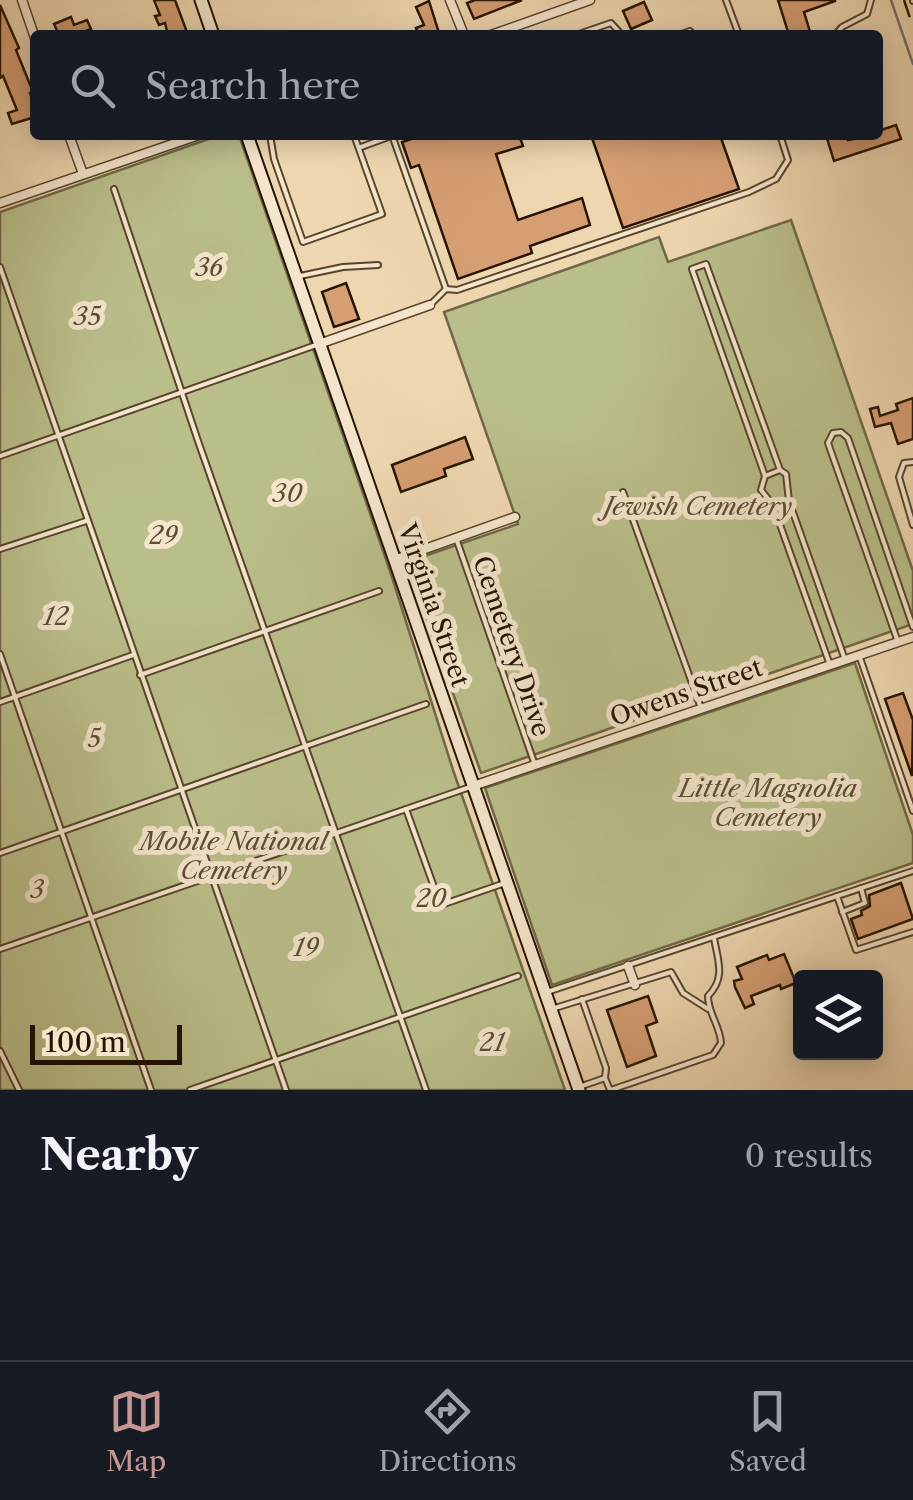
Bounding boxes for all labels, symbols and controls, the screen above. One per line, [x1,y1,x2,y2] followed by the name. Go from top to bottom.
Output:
[30,30,883,140] search box
[65,58,120,113] icon: search
[145,62,360,109] text: Search here
[195,252,224,283] park label: 36
[73,301,101,332] park label: 35
[272,478,303,509] park label: 30
[597,491,793,522] park label: Jewish Cemetery
[391,519,476,691] street label: Virginia Street
[149,520,178,551] park label: 29
[466,552,557,740] street label: Cemetery Drive
[42,601,69,632] park label: 12
[606,652,766,733] street label: Owens Street
[87,723,101,754] park label: 5
[677,773,857,833] park label: Little Magnolia Cemetery
[137,826,331,886] park label: Mobile National Cemetery
[30,874,45,905] park label: 3
[416,883,447,914] park label: 20
[293,932,319,963] park label: 19
[793,970,883,1060] map controls
[793,970,883,1060] button: layers
[30,1020,182,1064] scale bar
[45,1025,126,1059] text: 100 m
[479,1027,506,1058] park label: 21
[40,1129,198,1181] text: Nearby
[745,1136,873,1175] text: 0 results
[106,1384,166,1478] tab: Map
[378,1384,517,1478] tab: Directions
[729,1384,807,1478] tab: Saved

